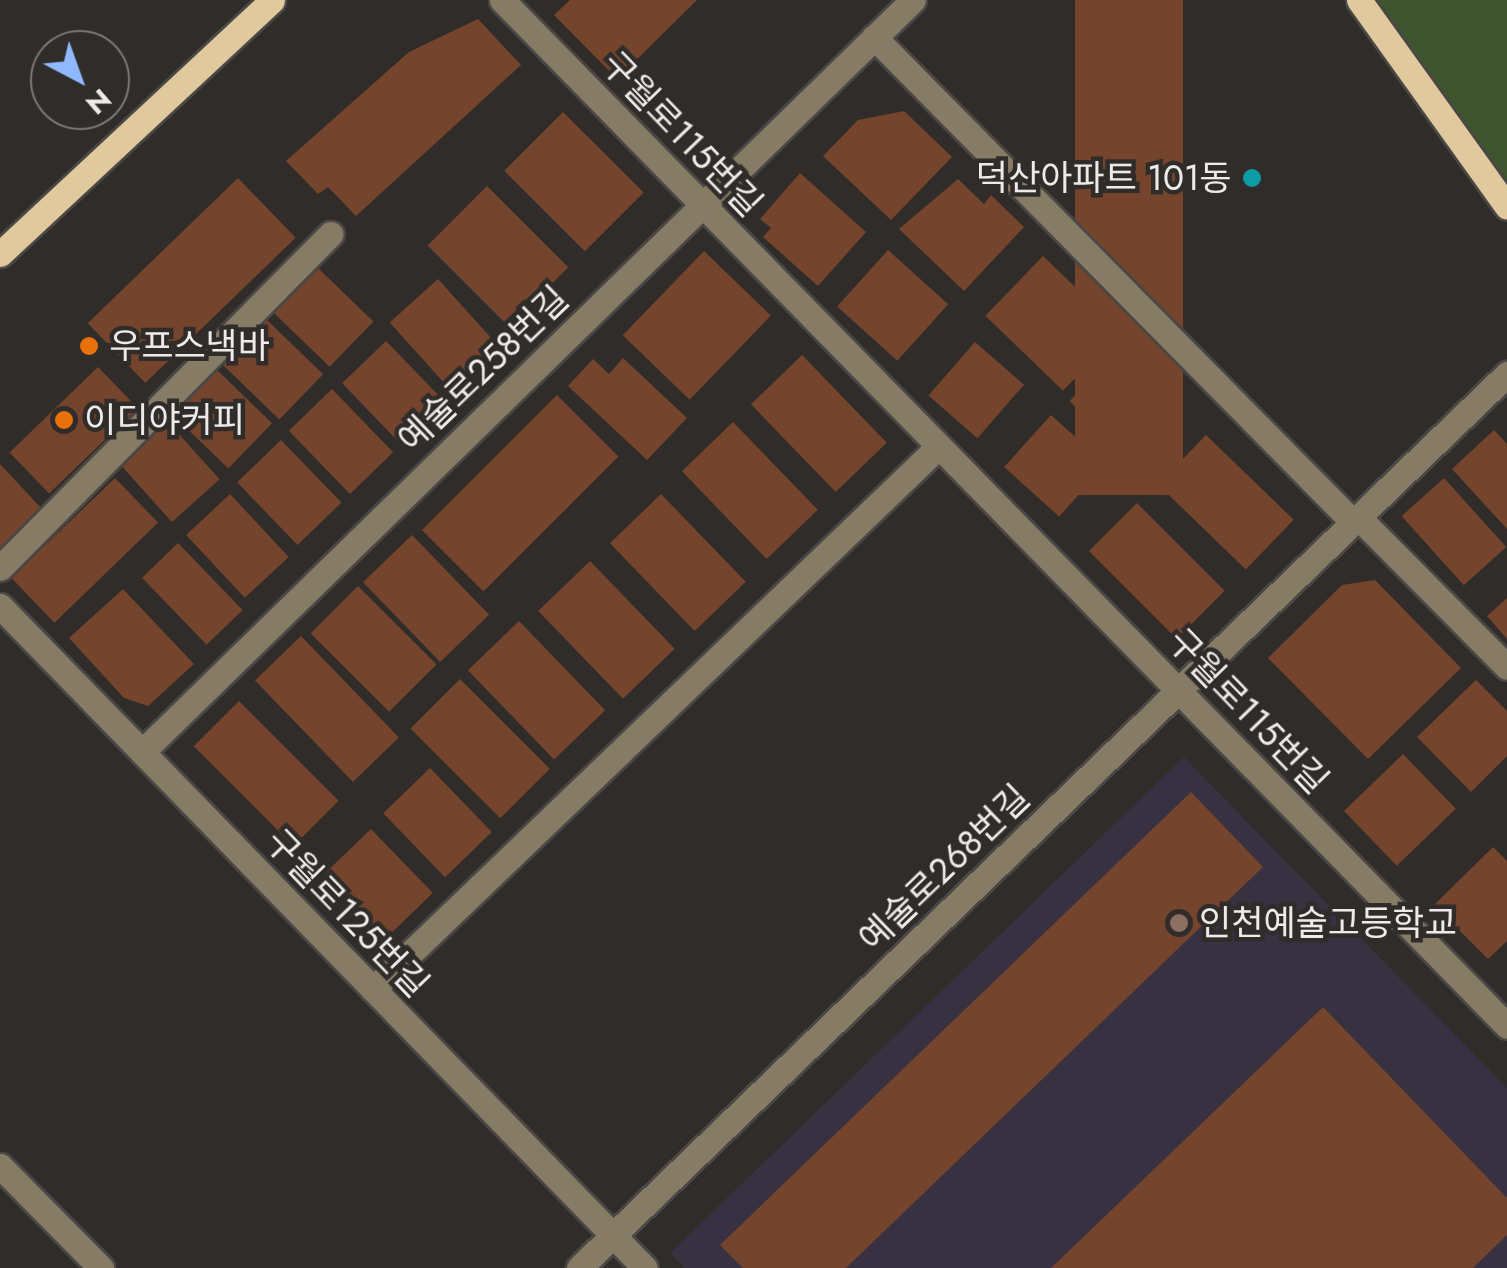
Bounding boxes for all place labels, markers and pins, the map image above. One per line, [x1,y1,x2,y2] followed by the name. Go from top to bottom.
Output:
[976,157,1232,199] place label: 덕산아파트 101동
[1241,167,1263,189] marker: 덕산아파트 101동
[109,325,270,367] place label: 우프스낵바
[78,335,100,357] marker: 우프스낵바
[84,399,245,441] place label: 이디야커피
[53,409,75,431] marker: 이디야커피
[1199,902,1457,944] place label: 인천예술고등학교
[1168,912,1190,934] marker: 인천예술고등학교

